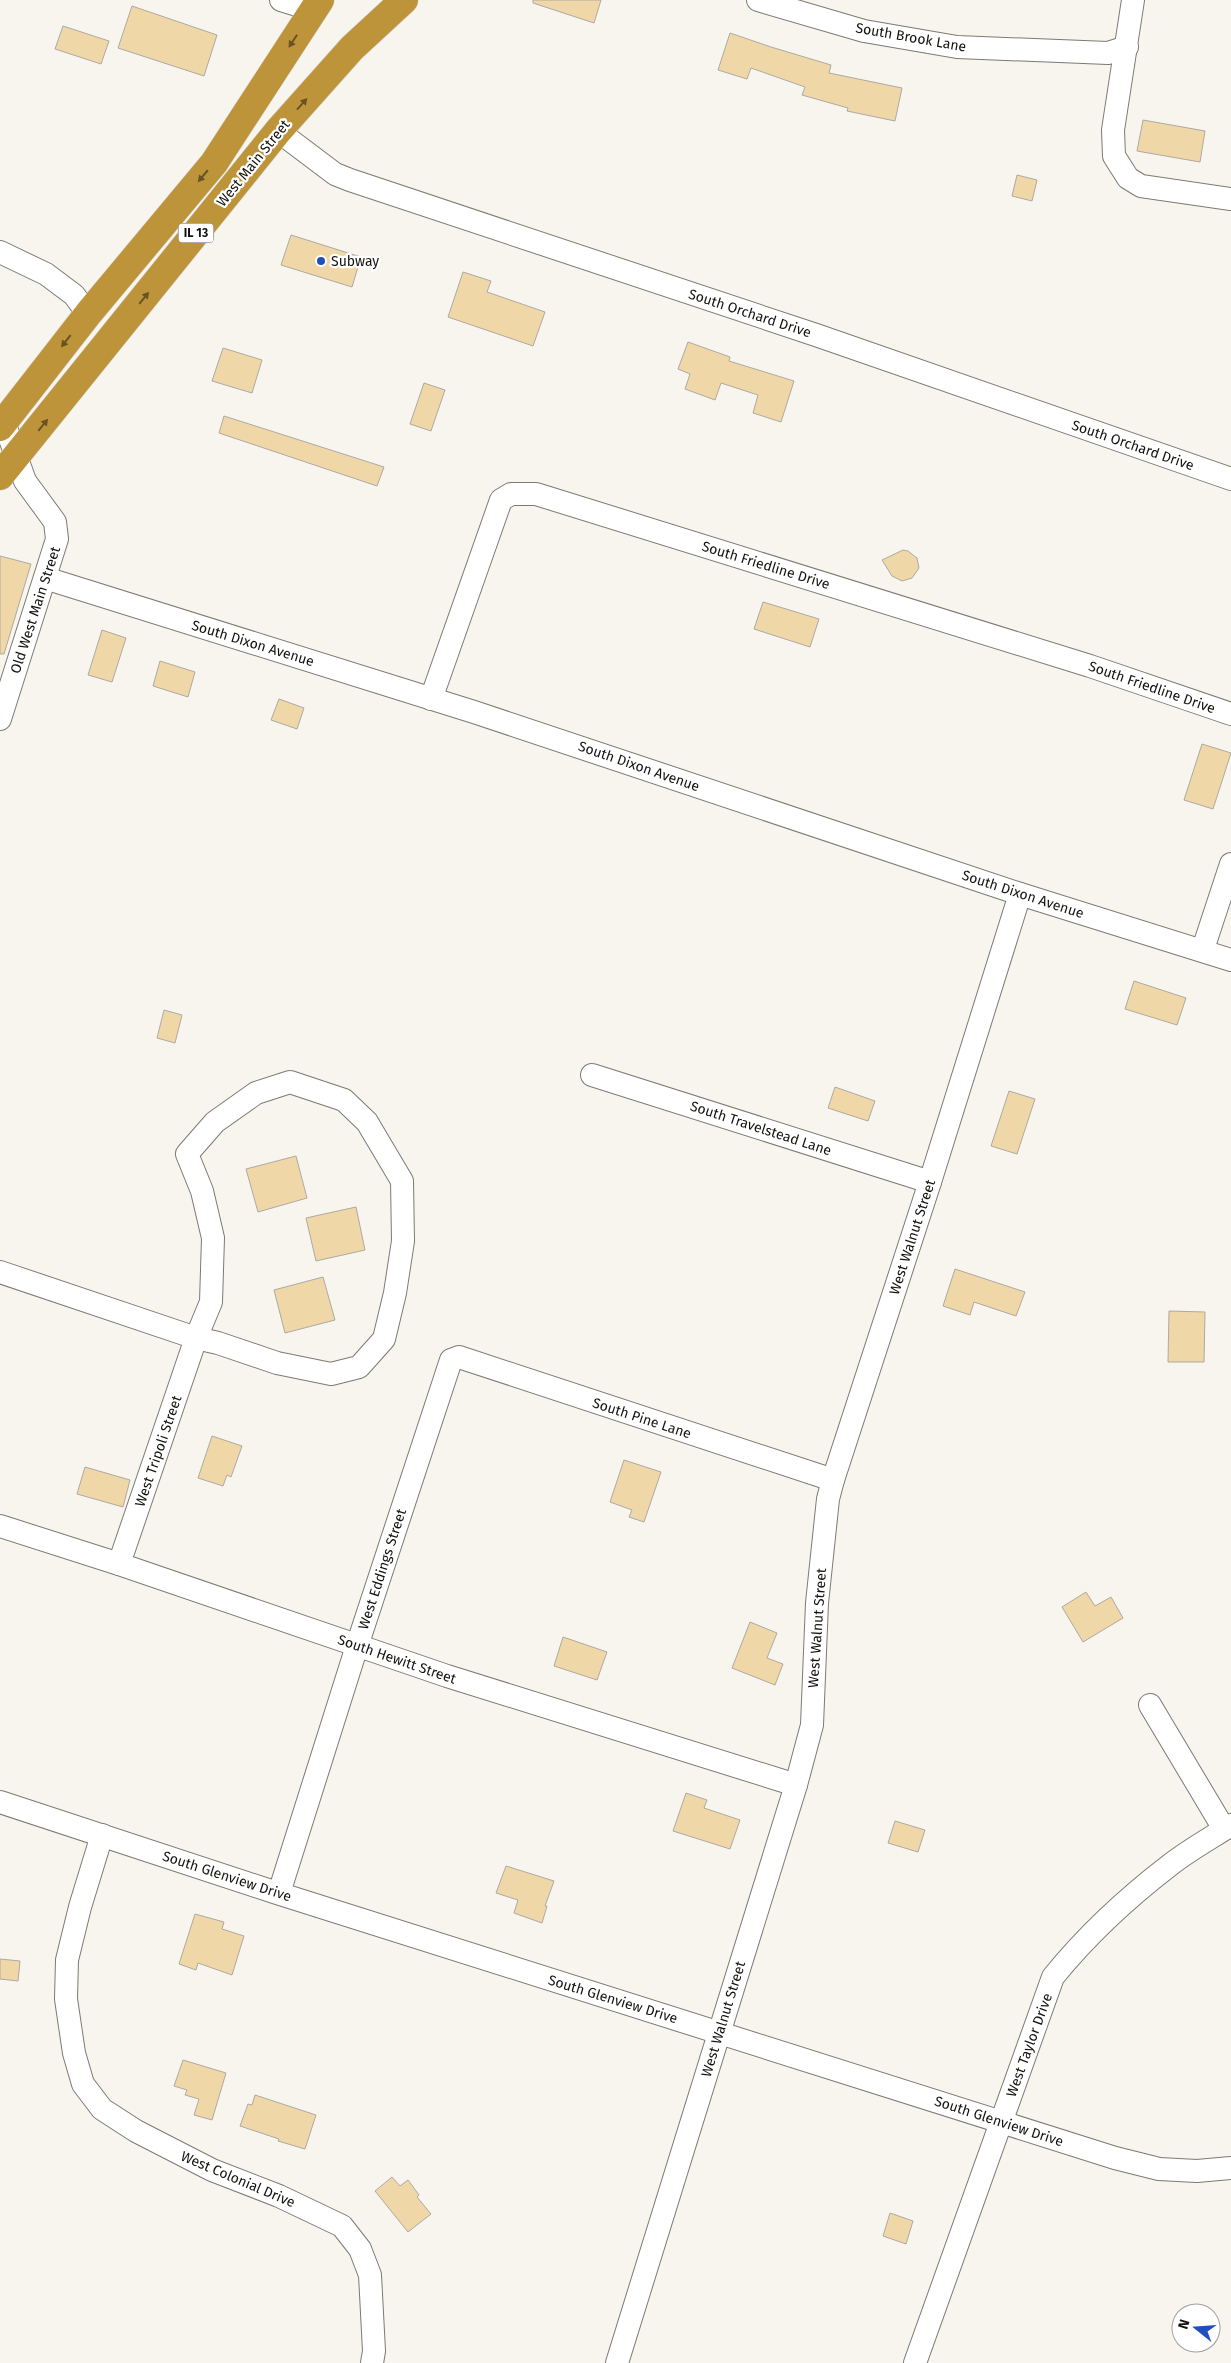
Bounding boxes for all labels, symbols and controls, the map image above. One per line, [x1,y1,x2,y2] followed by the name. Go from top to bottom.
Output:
[854,19,968,56] street label: South Brook Lane
[289,34,298,47] one-way arrow
[296,97,307,110] one-way arrow
[213,116,294,210] street label: West Main Street
[198,169,209,182] one-way arrow
[178,224,214,242] road number: IL 13
[331,253,379,270] place label: Subway
[315,255,327,267] marker: Subway
[686,286,813,341] street label: South Orchard Drive
[139,291,149,305] one-way arrow
[61,335,72,348] one-way arrow
[1070,417,1196,474] street label: South Orchard Drive
[37,419,48,432] one-way arrow
[700,538,832,593] street label: South Friedline Drive
[7,544,64,676] street label: Old West Main Street
[190,617,316,670] street label: South Dixon Avenue
[1086,658,1218,717] street label: South Friedline Drive
[576,738,702,795] street label: South Dixon Avenue
[960,867,1086,922] street label: South Dixon Avenue
[688,1098,834,1159] street label: South Travelstead Lane
[886,1176,939,1297] street label: West Walnut Street
[131,1392,186,1509] street label: West Tripoli Street
[590,1395,693,1442] street label: South Pine Lane
[355,1506,410,1632] street label: West Eddings Street
[805,1567,830,1689] street label: West Walnut Street
[336,1631,459,1688] street label: South Hewitt Street
[160,1848,293,1905] street label: South Glenview Drive
[698,1958,749,2079] street label: West Walnut Street
[546,1972,680,2027] street label: South Glenview Drive
[1003,1991,1056,2099] street label: West Taylor Drive
[932,2093,1065,2150] street label: South Glenview Drive
[178,2148,298,2211] street label: West Colonial Drive
[1171,2303,1221,2353] north arrow
[1175,2317,1194,2331] text: N

